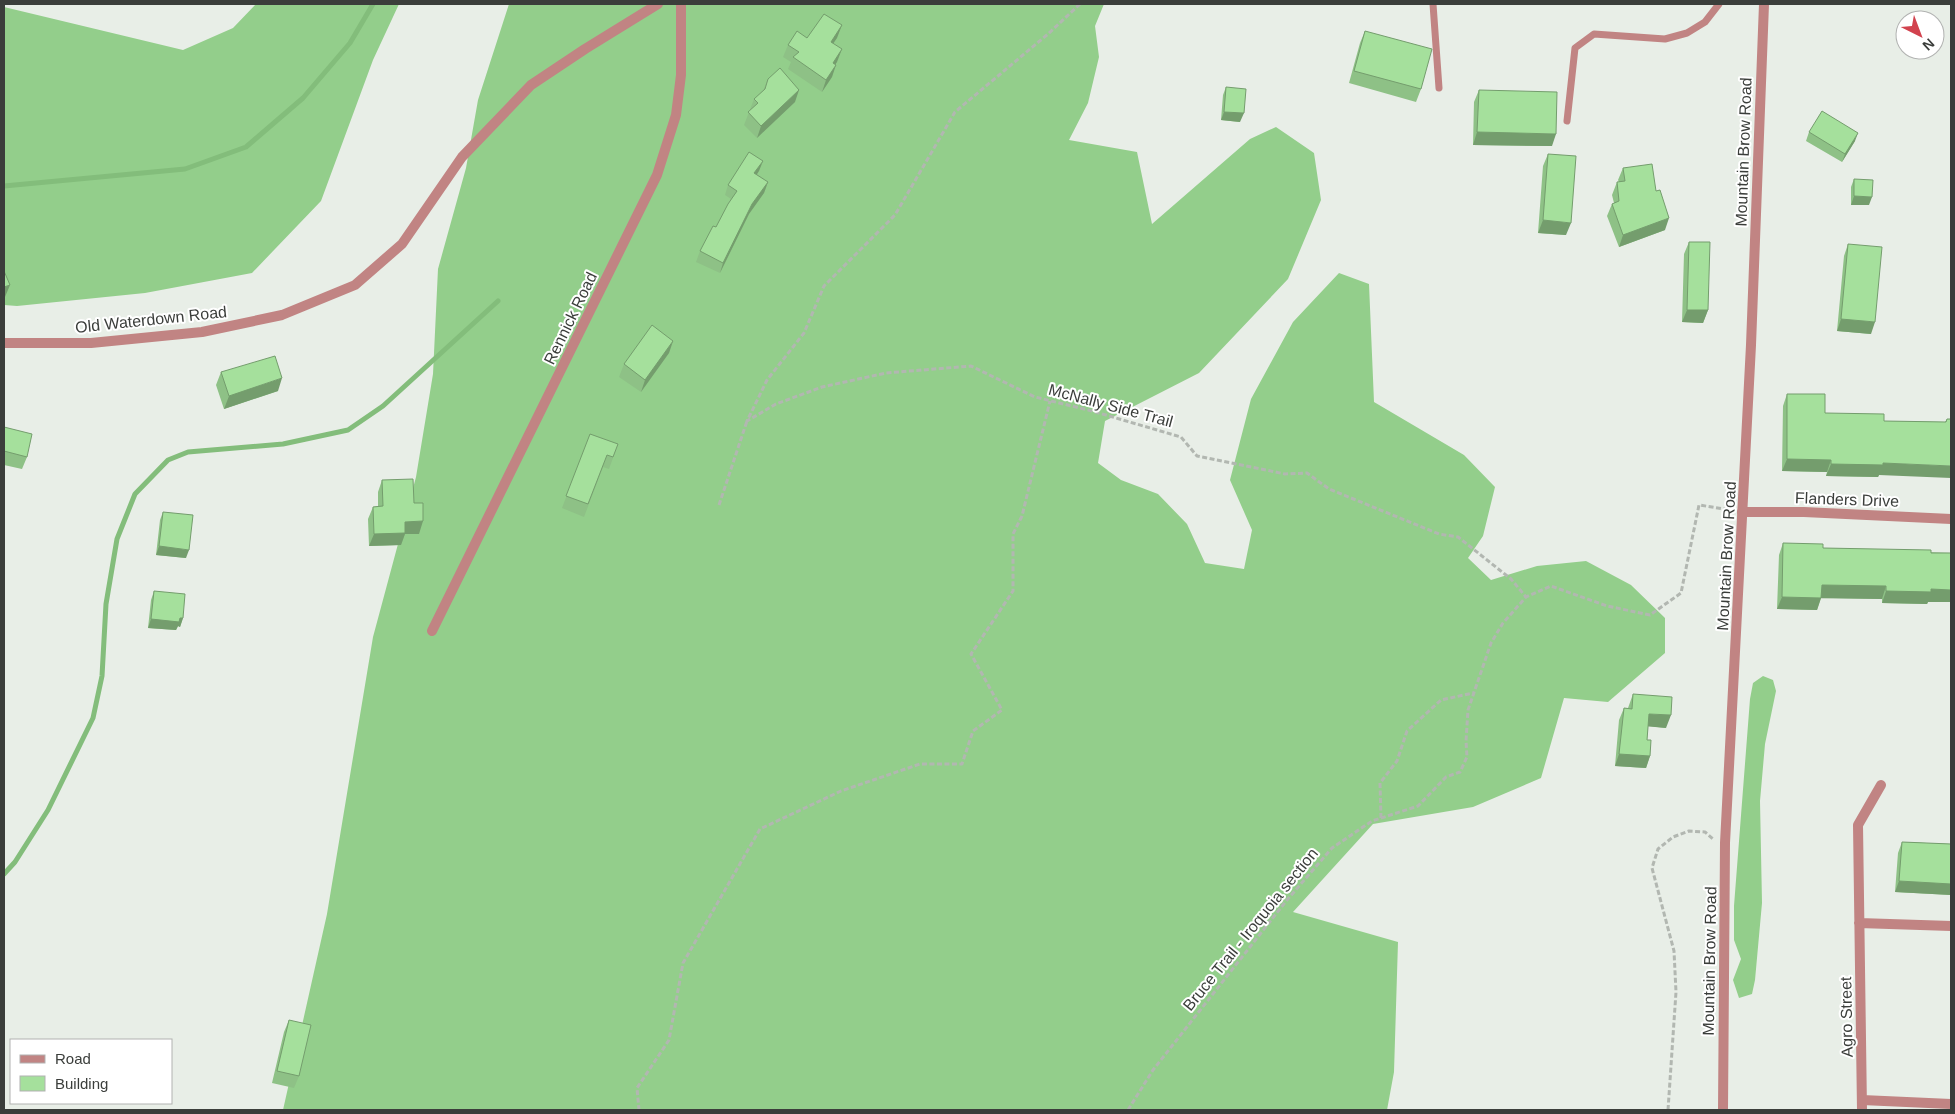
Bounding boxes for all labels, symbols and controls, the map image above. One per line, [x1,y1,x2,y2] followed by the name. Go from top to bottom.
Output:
[1895,10,1945,60] north arrow
[1920,35,1938,54] text: N
[1732,77,1755,227] street label: Mountain Brow Road
[541,269,600,367] street label: Rennick Road
[74,303,228,336] street label: Old Waterdown Road
[1047,381,1175,430] street label: McNally Side Trail
[1714,481,1739,631] street label: Mountain Brow Road
[1795,489,1899,510] street label: Flanders Drive
[1180,845,1321,1014] street label: Bruce Trail - Iroquoia section
[1700,886,1719,1036] street label: Mountain Brow Road
[1837,976,1856,1058] street label: Agro Street
[10,1039,172,1104] legend
[55,1050,91,1067] text: Road
[55,1075,108,1092] text: Building

